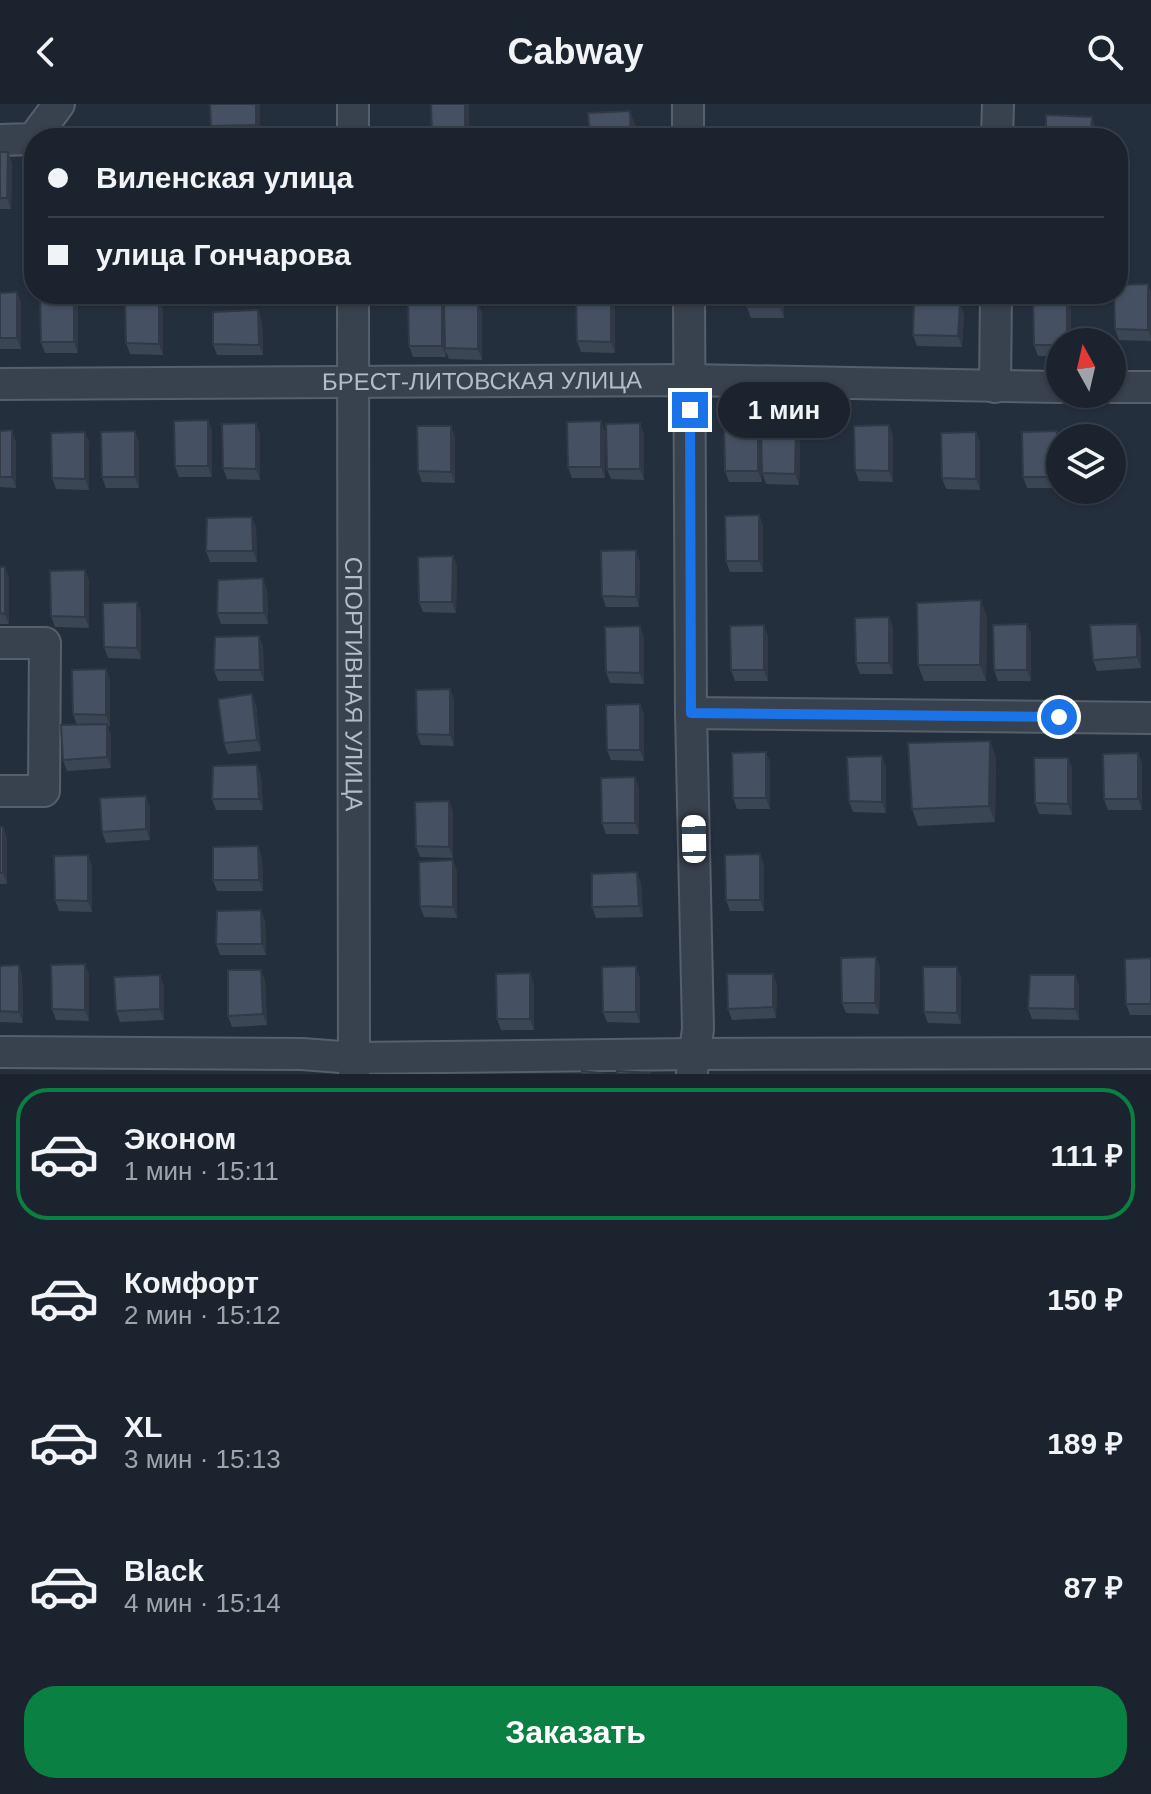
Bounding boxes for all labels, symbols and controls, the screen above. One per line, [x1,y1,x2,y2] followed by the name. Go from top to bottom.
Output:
[24,30,68,74] icon: back
[1083,30,1127,74] icon: search
[507,31,644,72] text: Cabway
[96,161,353,194] text: Виленская улица
[96,238,351,271] text: улица Гончарова
[1046,328,1126,408] north arrow
[1046,328,1126,504] map controls
[322,366,642,395] street label: БРЕСТ-ЛИТОВСКАЯ УЛИЦА
[718,382,850,438] callout: 1 мин
[672,392,708,428] route end
[748,395,820,425] text: 1 мин
[1046,424,1126,504] button: layers
[340,557,368,811] street label: СПОРТИВНАЯ УЛИЦА
[1041,699,1077,735] route start
[682,815,706,863] car
[28,1118,100,1190] icon: car
[124,1122,237,1155] text: Эконом
[1050,1139,1123,1172] text: 111 ₽
[124,1156,279,1186] text: 1 мин · 15:11
[28,1262,100,1334] icon: car
[124,1266,259,1299] text: Комфорт
[1047,1283,1123,1316] text: 150 ₽
[124,1300,281,1330] text: 2 мин · 15:12
[28,1406,100,1478] icon: car
[124,1410,162,1443] text: XL
[1047,1427,1123,1460] text: 189 ₽
[124,1444,281,1474] text: 3 мин · 15:13
[28,1550,100,1622] icon: car
[124,1554,204,1587] text: Black
[1064,1571,1123,1604] text: 87 ₽
[124,1588,281,1618] text: 4 мин · 15:14
[24,1686,1127,1778] button: Заказать

